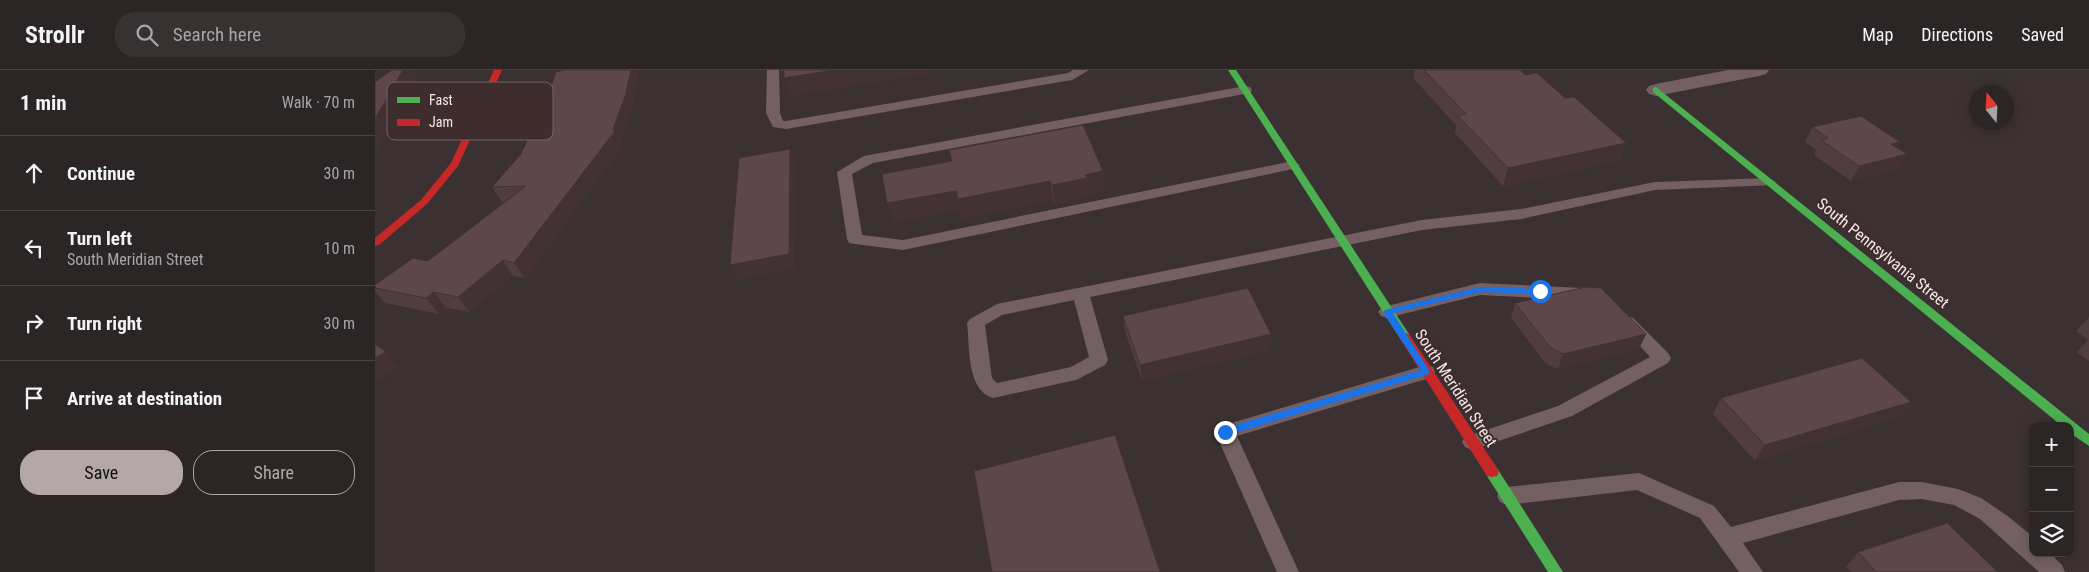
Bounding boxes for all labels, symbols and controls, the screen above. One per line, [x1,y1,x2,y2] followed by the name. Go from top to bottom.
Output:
[115,12,465,57] search box
[25,21,85,49] text: Strollr
[133,21,161,49] icon: search
[173,23,261,46] text: Search here
[1862,24,1893,45] text: Map
[1921,24,1993,45] text: Directions
[2021,24,2064,45] text: Saved
[387,82,553,140] legend
[1969,85,2014,130] north arrow
[20,91,67,115] text: 1 min
[429,92,453,108] text: Fast
[282,93,355,112] text: Walk · 70 m
[429,114,453,130] text: Jam
[20,159,48,187] icon: ahead
[67,162,135,185] text: Continue
[323,164,355,183] text: 30 m
[1813,194,1953,312] street label: South Pennsylvania Street
[67,227,132,250] text: Turn left
[20,234,48,262] icon: left
[323,239,355,258] text: 10 m
[67,250,204,269] text: South Meridian Street
[1529,280,1552,303] route start
[20,309,48,337] icon: right
[67,312,142,335] text: Turn right
[323,314,355,333] text: 30 m
[1411,326,1501,451] street label: South Meridian Street
[20,384,48,412] icon: arrive
[67,387,222,410] text: Arrive at destination
[1214,421,1237,444] route end
[2029,422,2074,557] map controls
[2029,422,2074,467] button: +
[20,450,183,495] button: Save
[193,450,355,495] button: Share
[2029,467,2074,512] button: −
[2029,512,2074,557] button: layers

